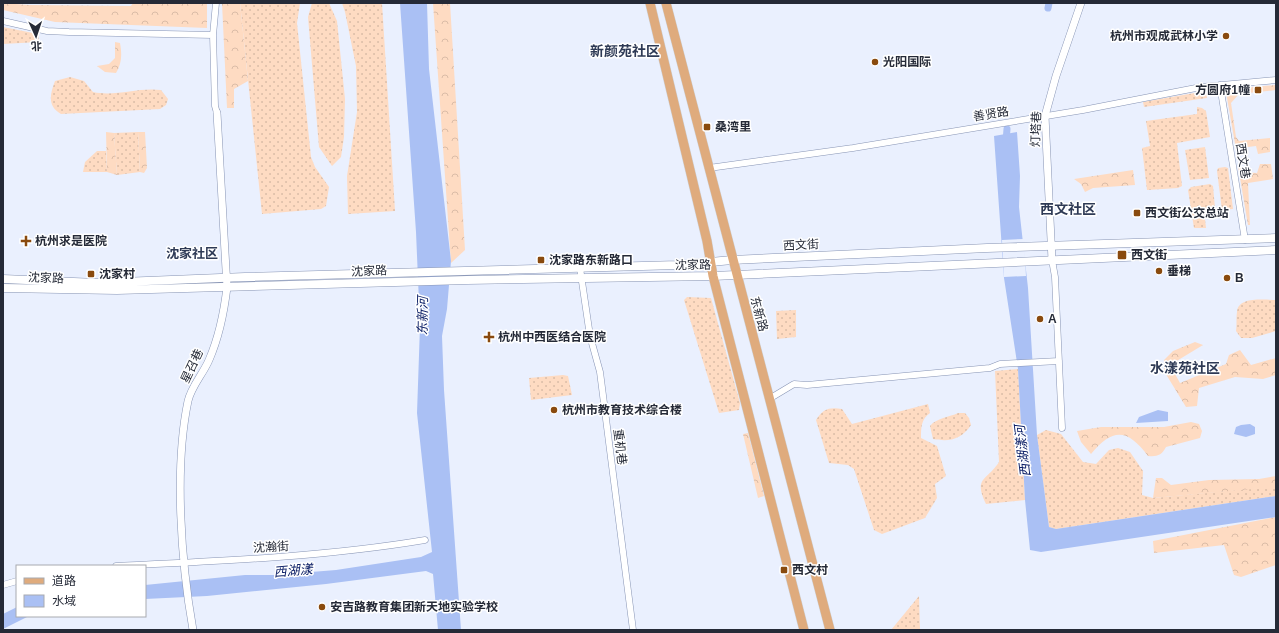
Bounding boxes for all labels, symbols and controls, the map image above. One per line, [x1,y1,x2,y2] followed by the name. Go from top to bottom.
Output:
[16,16,56,56] north arrow
[1110,29,1218,43] place label: 杭州市观成武林小学
[1221,31,1231,41] marker: 杭州市观成武林小学
[31,40,42,52] text: 北
[590,43,660,59] district label: 新颜苑社区
[883,55,931,69] place label: 光阳国际
[870,57,880,67] marker: 光阳国际
[1195,83,1250,97] place label: 方圆府1幢
[1253,85,1263,95] marker: 方圆府1幢
[972,104,1010,124] street label: 善贤路
[1028,111,1044,147] street label: 灯塔巷
[715,120,751,134] place label: 桑湾里
[702,122,712,132] marker: 桑湾里
[1233,142,1253,180] street label: 西文巷
[1040,201,1096,217] district label: 西文社区
[1145,206,1229,220] place label: 西文街公交总站
[1132,208,1142,218] marker: 西文街公交总站
[35,234,107,248] place label: 杭州求是医院
[20,235,32,247] marker: 杭州求是医院
[783,237,819,253] street label: 西文街
[166,246,218,261] district label: 沈家社区
[1131,248,1167,262] place label: 西文街
[1116,249,1128,261] marker: 西文街
[549,253,633,267] place label: 沈家路东新路口
[536,255,546,265] marker: 沈家路东新路口
[675,258,711,272] street label: 沈家路
[351,263,387,279] street label: 沈家路
[1167,264,1191,278] place label: 垂梯
[1154,266,1164,276] marker: 垂梯
[99,267,135,281] place label: 沈家村
[86,269,96,279] marker: 沈家村
[28,270,64,286] street label: 沈家路
[1235,271,1244,285] place label: B
[1222,273,1232,283] marker: B
[415,293,430,336] water label: 东新河
[748,295,770,333] street label: 东新路
[1048,312,1057,326] place label: A
[1035,314,1045,324] marker: A
[498,330,606,344] place label: 杭州中西医结合医院
[483,331,495,343] marker: 杭州中西医结合医院
[178,347,206,385] street label: 星召巷
[1150,360,1220,376] district label: 水漾苑社区
[562,403,682,417] place label: 杭州市教育技术综合楼
[549,405,559,415] marker: 杭州市教育技术综合楼
[1012,421,1033,478] water label: 西湖漾河
[611,428,629,466] street label: 重机巷
[253,539,289,555] street label: 沈瀚街
[273,561,315,580] water label: 西湖漾
[792,563,828,577] place label: 西文村
[16,565,146,617] legend
[779,565,789,575] marker: 西文村
[52,574,76,588] text: 道路
[52,594,76,608] text: 水域
[330,600,498,614] place label: 安吉路教育集团新天地实验学校
[317,602,327,612] marker: 安吉路教育集团新天地实验学校

